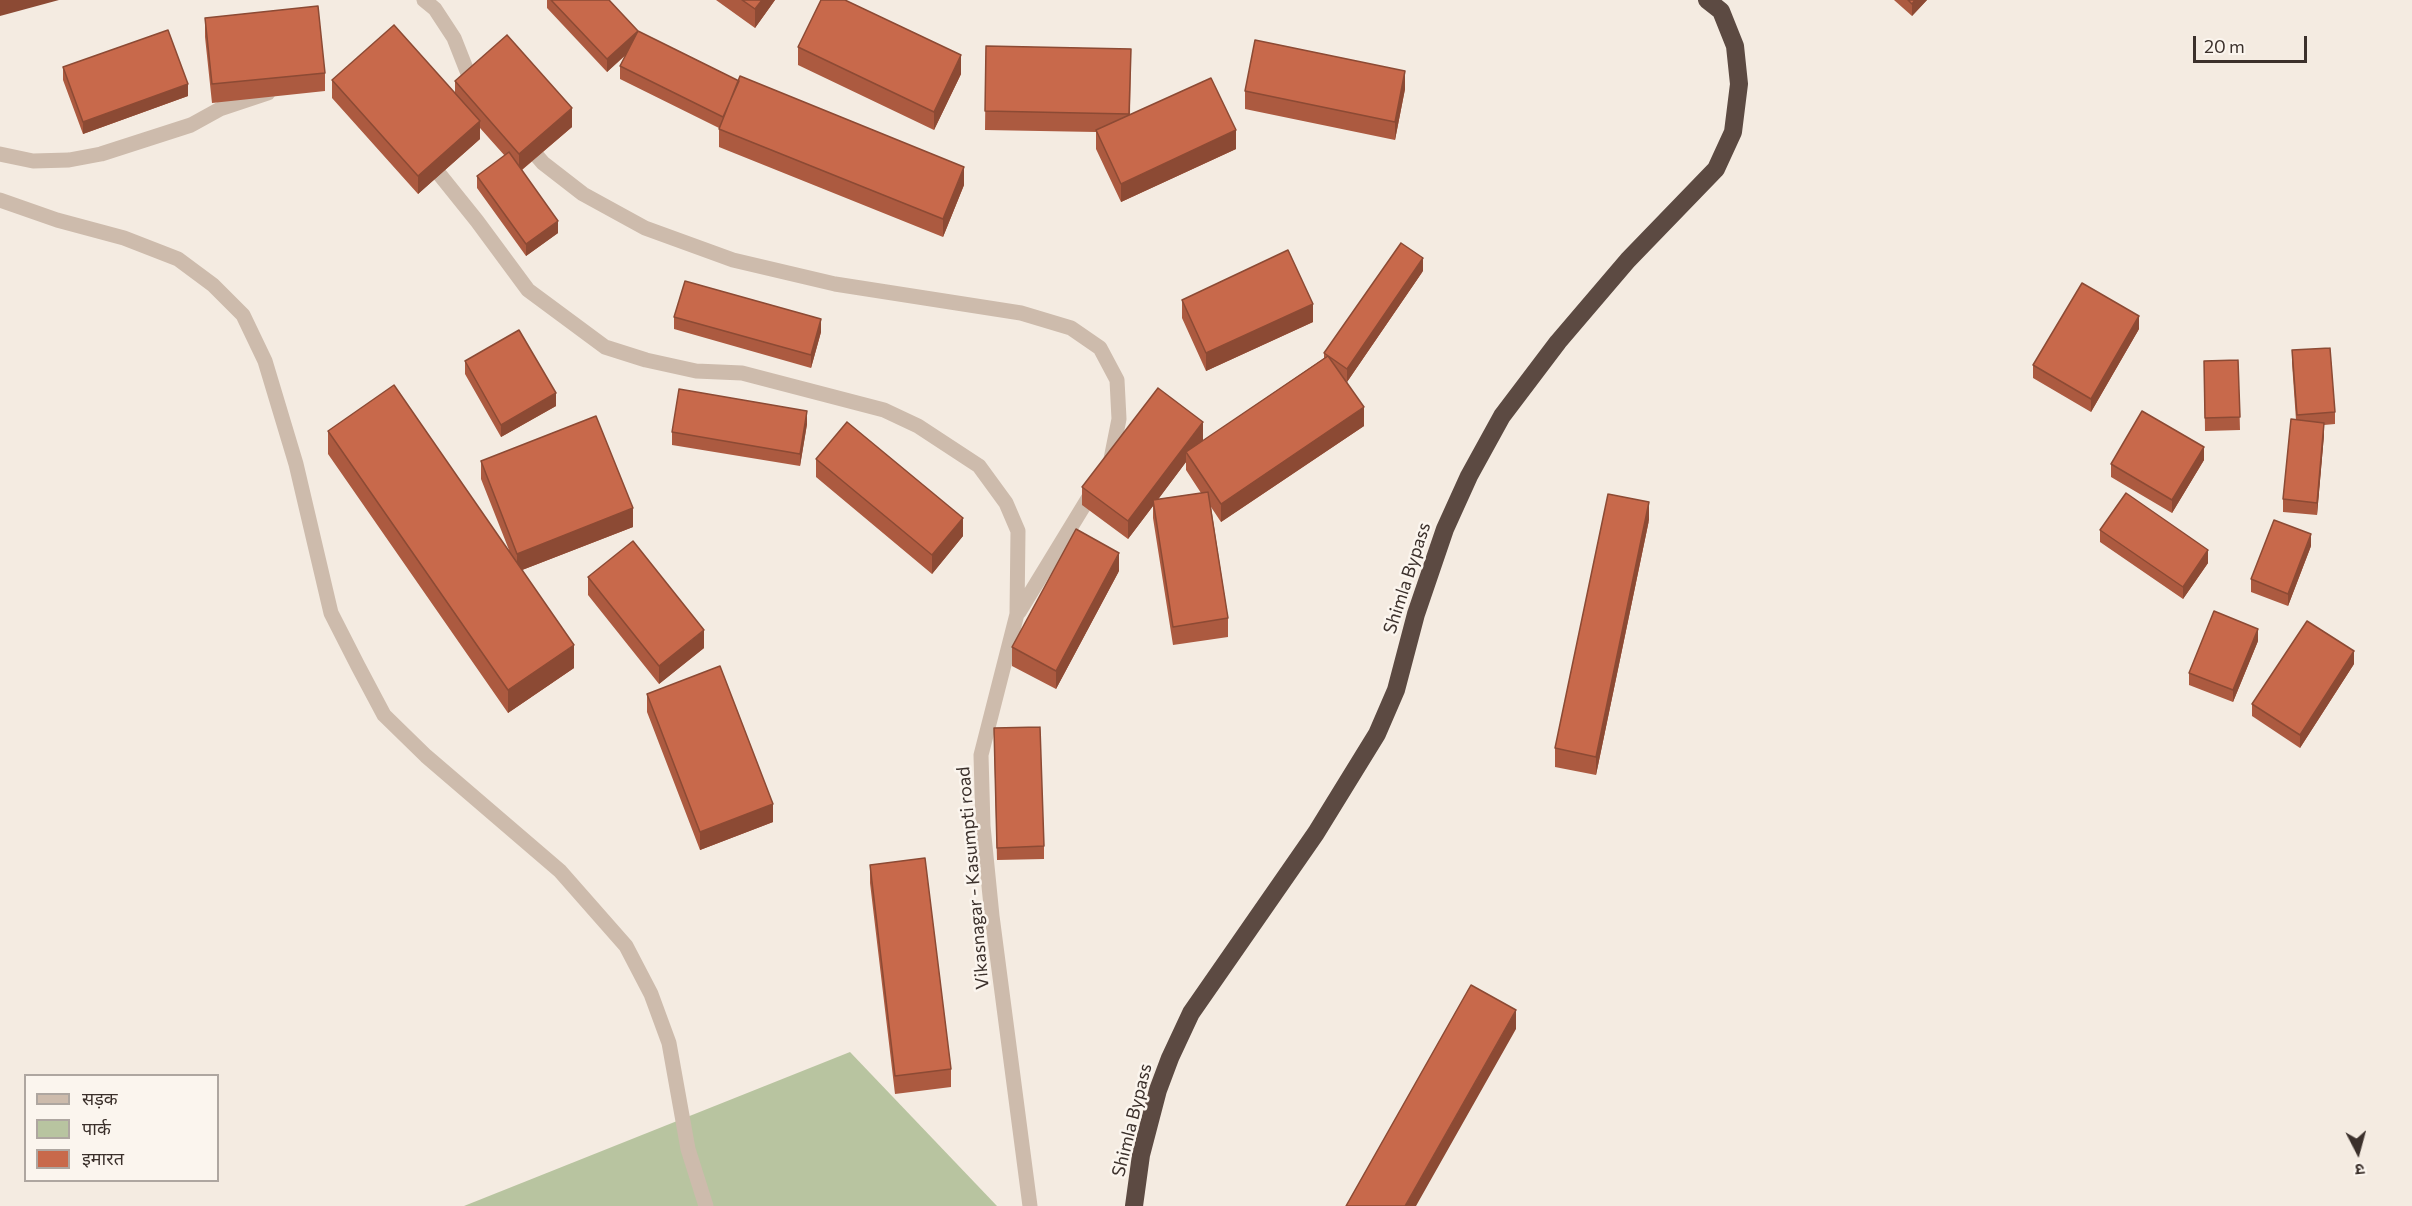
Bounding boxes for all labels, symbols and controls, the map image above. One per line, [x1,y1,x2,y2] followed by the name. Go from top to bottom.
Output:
[2196,24,2310,62] scale bar
[2204,35,2245,57] text: 20 m
[1379,520,1435,636] street label: Shimla Bypass
[952,766,994,990] street label: Vikasnagar - Kasumpti road
[1108,1061,1156,1179] street label: Shimla Bypass
[24,1074,219,1182] legend
[82,1087,118,1109] text: सड़क
[82,1117,111,1139] text: पार्क
[2328,1122,2388,1182] north arrow
[82,1147,124,1169] text: इमारत
[2354,1160,2366,1180] text: उ

